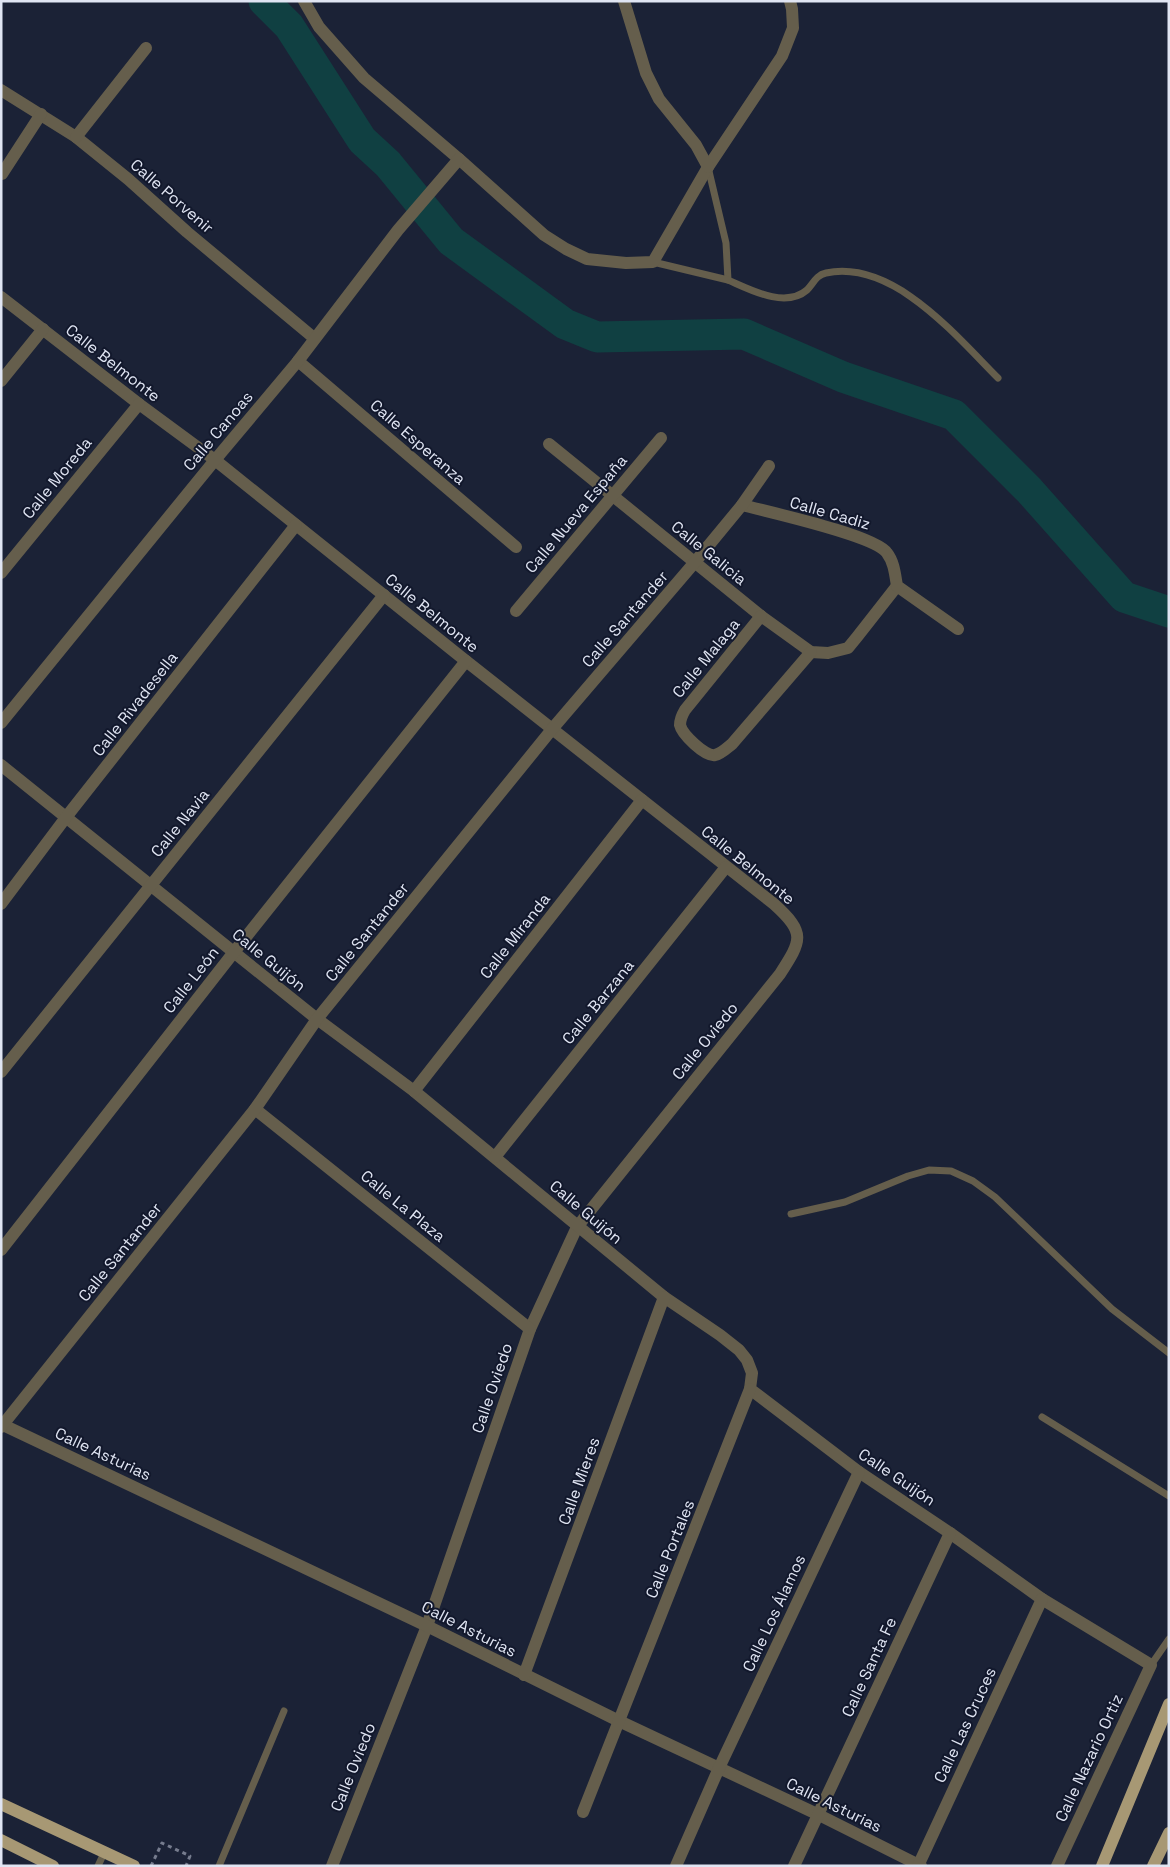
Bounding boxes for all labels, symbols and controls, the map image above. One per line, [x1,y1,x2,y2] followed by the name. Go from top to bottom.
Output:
[126,154,218,238] street label: Calle Porvenir
[61,319,165,407] street label: Calle Belmonte
[179,387,257,475] street label: Calle Canoas
[366,395,470,489] street label: Calle Esperanza
[18,433,96,523] street label: Calle Moreda
[520,451,632,577] street label: Calle Nueva España
[787,492,873,534] street label: Calle Cadiz
[667,516,751,590] street label: Calle Galicia
[577,566,673,672] street label: Calle Santander
[381,569,483,657] street label: Calle Belmonte
[668,614,744,702] street label: Calle Malaga
[88,647,182,761] street label: Calle Rivadesella
[146,785,214,861] street label: Calle Navia
[697,821,799,909] street label: Calle Belmonte
[321,878,413,986] street label: Calle Santander
[475,889,555,983] street label: Calle Miranda
[228,924,310,996] street label: Calle Guijón
[158,943,224,1017] street label: Calle León
[557,955,639,1049] street label: Calle Barzana
[667,998,743,1084] street label: Calle Oviedo
[356,1165,450,1247] street label: Calle La Plaza
[545,1175,627,1249] street label: Calle Guijón
[74,1198,166,1306] street label: Calle Santander
[467,1340,517,1436] street label: Calle Oviedo
[52,1423,154,1485] street label: Calle Asturias
[553,1434,605,1528] street label: Calle Mieres
[854,1443,940,1511] street label: Calle Guijón
[641,1497,699,1601] street label: Calle Portales
[738,1551,810,1675] street label: Calle Los Álamos
[418,1596,520,1662] street label: Calle Asturias
[837,1614,901,1720] street label: Calle Santa Fe
[929,1664,1001,1786] street label: Calle Las Cruces
[1050,1691,1128,1825] street label: Calle Nazario Ortiz
[326,1720,380,1814] street label: Calle Oviedo
[783,1773,885,1837] street label: Calle Asturias

